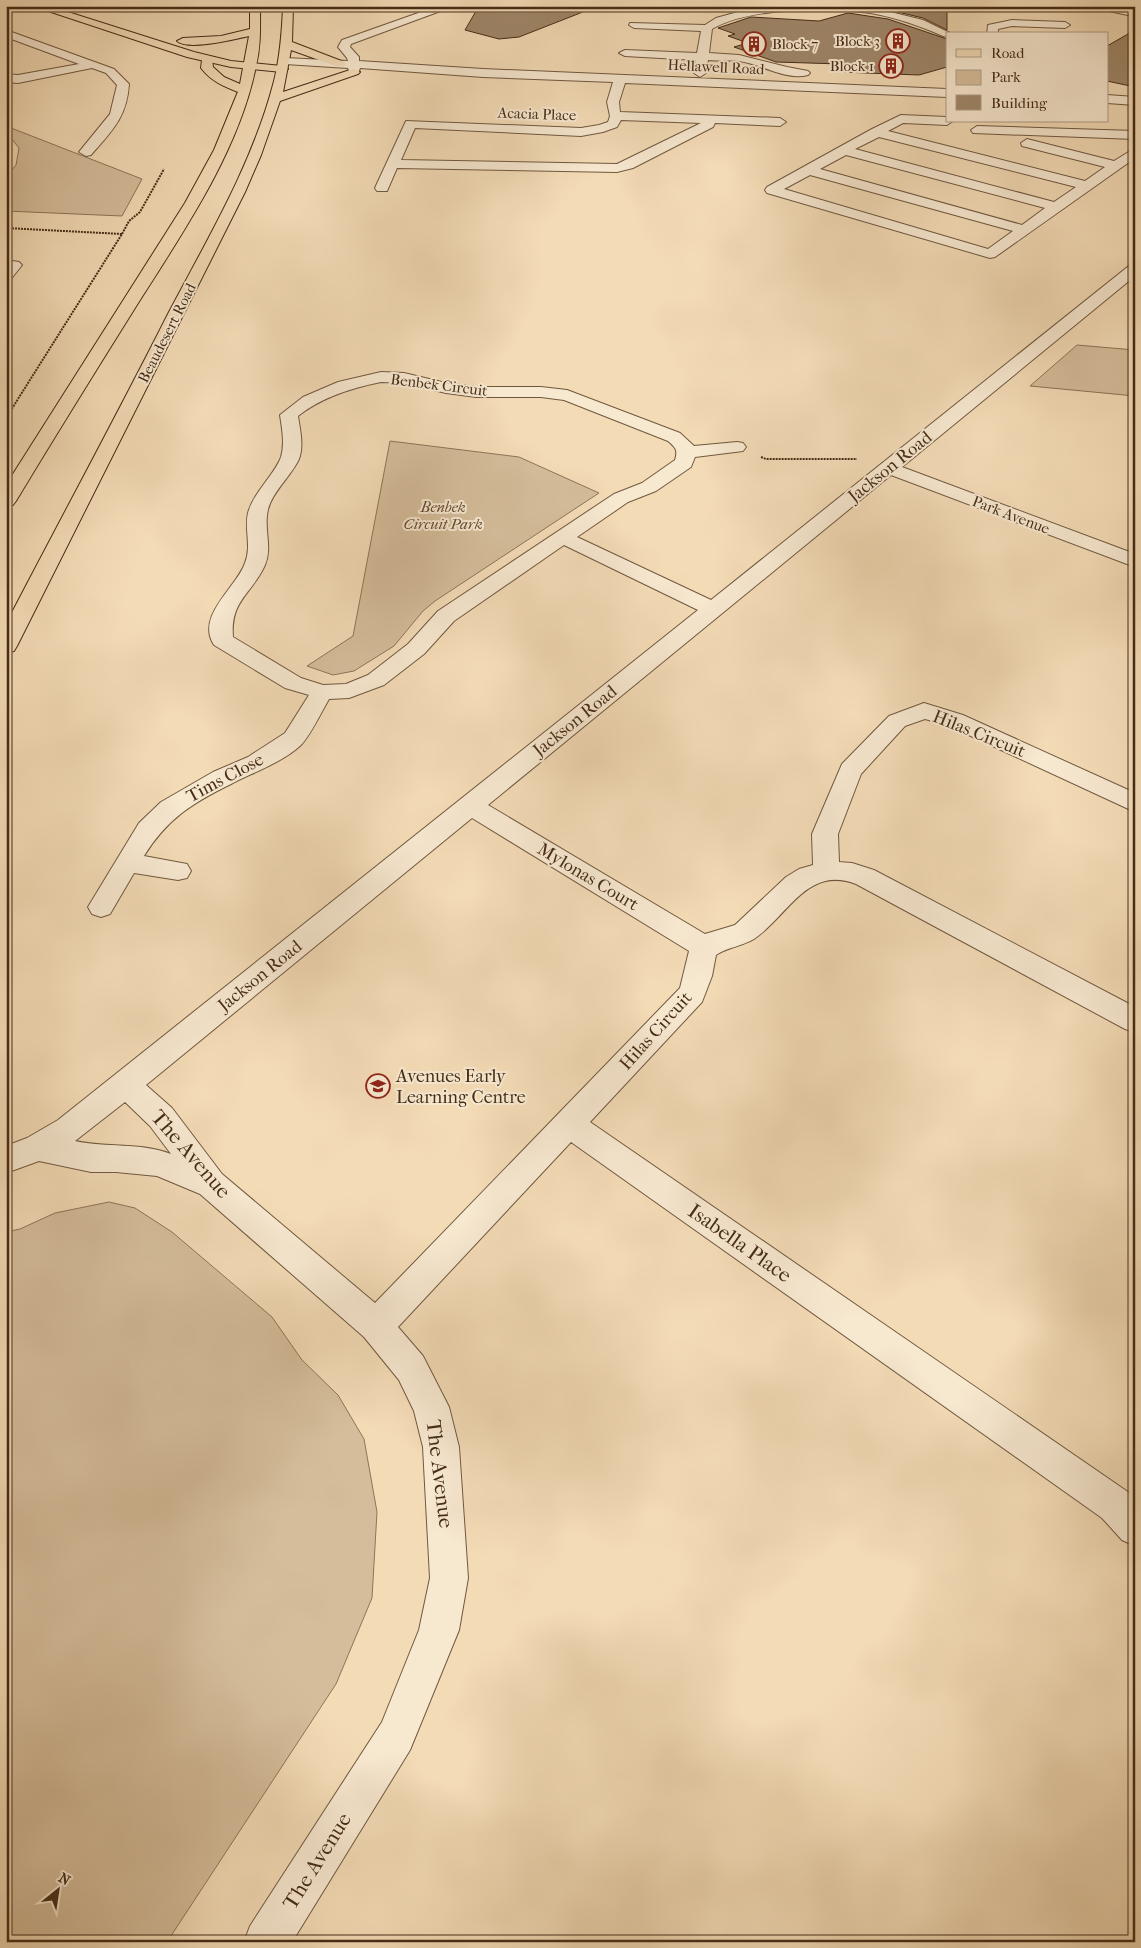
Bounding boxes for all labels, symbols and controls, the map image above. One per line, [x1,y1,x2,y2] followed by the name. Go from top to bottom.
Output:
[885,28,911,54] building icon: Block 3
[741,31,767,57] building icon: Block 7
[835,32,880,50] place label: Block 3
[946,32,1108,122] legend
[772,35,818,53] place label: Block 7
[991,44,1025,62] text: Road
[878,53,904,79] building icon: Block 1
[667,55,766,79] street label: Hellawell Road
[830,57,874,75] place label: Block 1
[991,68,1021,86] text: Park
[991,94,1048,112] text: Building
[496,104,577,124] street label: Acacia Place
[134,279,200,386] street label: Beaudesert Road
[390,370,489,400] street label: Benbek Circuit
[842,427,936,508] street label: Jackson Road
[970,492,1053,538] street label: Park Avenue
[403,498,483,533] park label: Benbek Circuit Park
[527,681,621,762] street label: Jackson Road
[930,706,1029,762] street label: Hilas Circuit
[183,749,267,807] street label: Tims Close
[534,839,643,916] street label: Mylonas Court
[212,936,306,1017] street label: Jackson Road
[615,987,697,1074] street label: Hilas Circuit
[395,1066,526,1108] place label: Avenues Early Learning Centre
[365,1073,391,1099] school or university icon: Avenues Early Learning Centre
[146,1105,236,1203] street label: The Avenue
[684,1199,796,1287] street label: Isabella Place
[421,1418,459,1530] street label: The Avenue
[278,1808,356,1914] street label: The Avenue
[32,1866,82,1916] north arrow
[55,1869,73,1889] text: N

